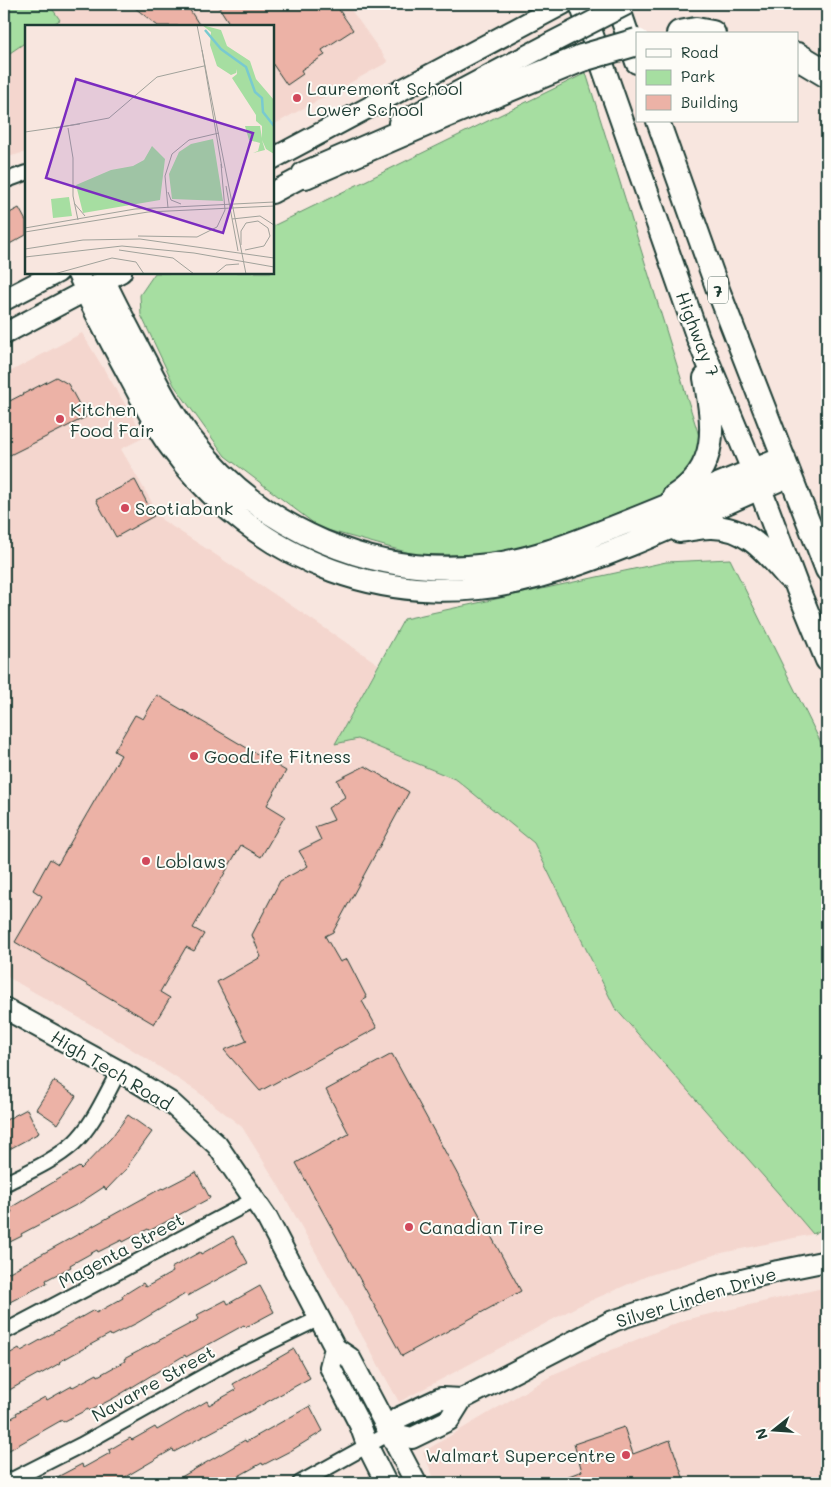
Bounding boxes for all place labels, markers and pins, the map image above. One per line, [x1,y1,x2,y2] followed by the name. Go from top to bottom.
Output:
[307,76,463,121] place label: Lauremont School Lower School
[291,92,303,104] marker: Lauremont School Lower School
[70,397,154,442] place label: Kitchen Food Fair
[54,413,66,425] marker: Kitchen Food Fair
[135,496,233,520] place label: Scotiabank
[119,502,131,514] marker: Scotiabank
[204,744,351,768] place label: GoodLife Fitness
[188,750,200,762] marker: GoodLife Fitness
[156,849,226,873] place label: Loblaws
[140,855,152,867] marker: Loblaws
[419,1215,544,1239] place label: Canadian Tire
[403,1221,415,1233] marker: Canadian Tire
[425,1443,616,1467] place label: Walmart Supercentre
[620,1449,632,1461] marker: Walmart Supercentre

